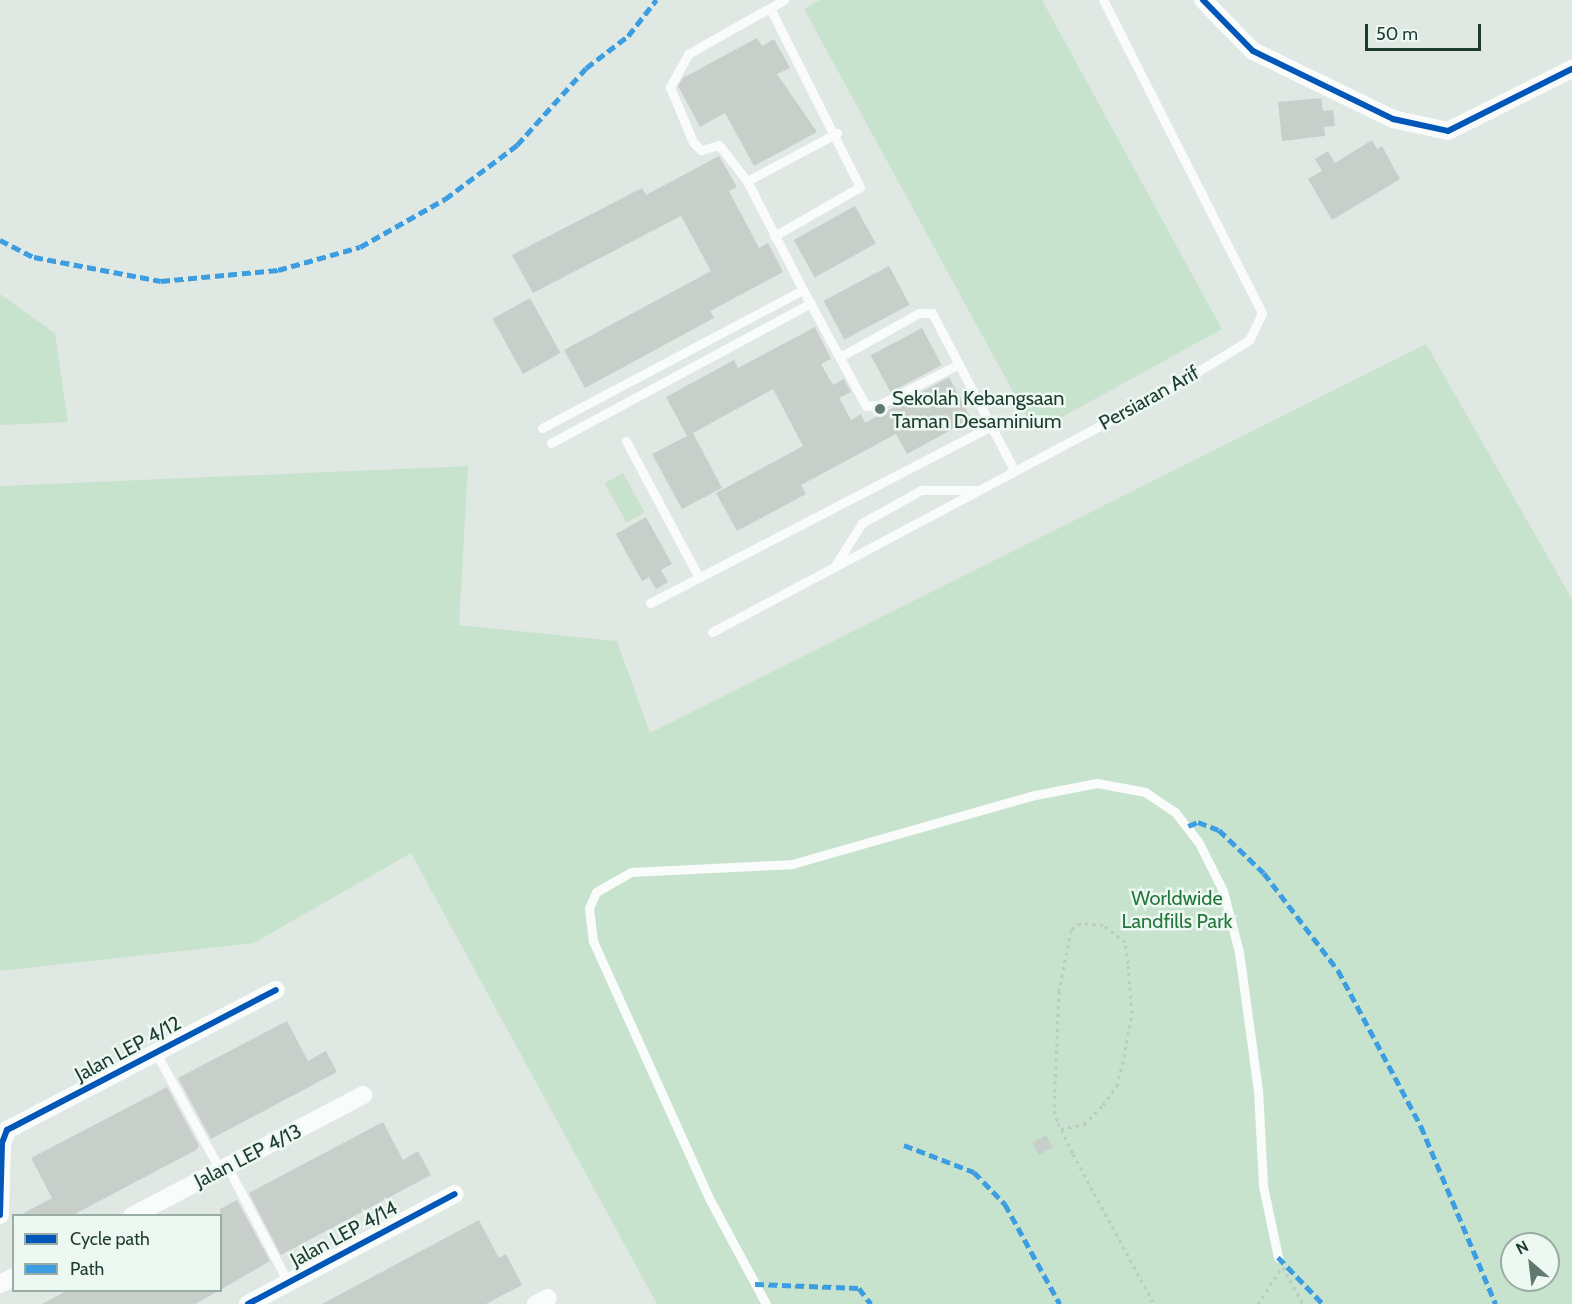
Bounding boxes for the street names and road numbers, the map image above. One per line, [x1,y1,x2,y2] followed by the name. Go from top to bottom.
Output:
[1095,361,1203,435] street label: Persiaran Arif
[71,1011,185,1087] street label: Jalan LEP 4/12
[190,1119,306,1193] street label: Jalan LEP 4/13
[286,1196,402,1272] street label: Jalan LEP 4/14

